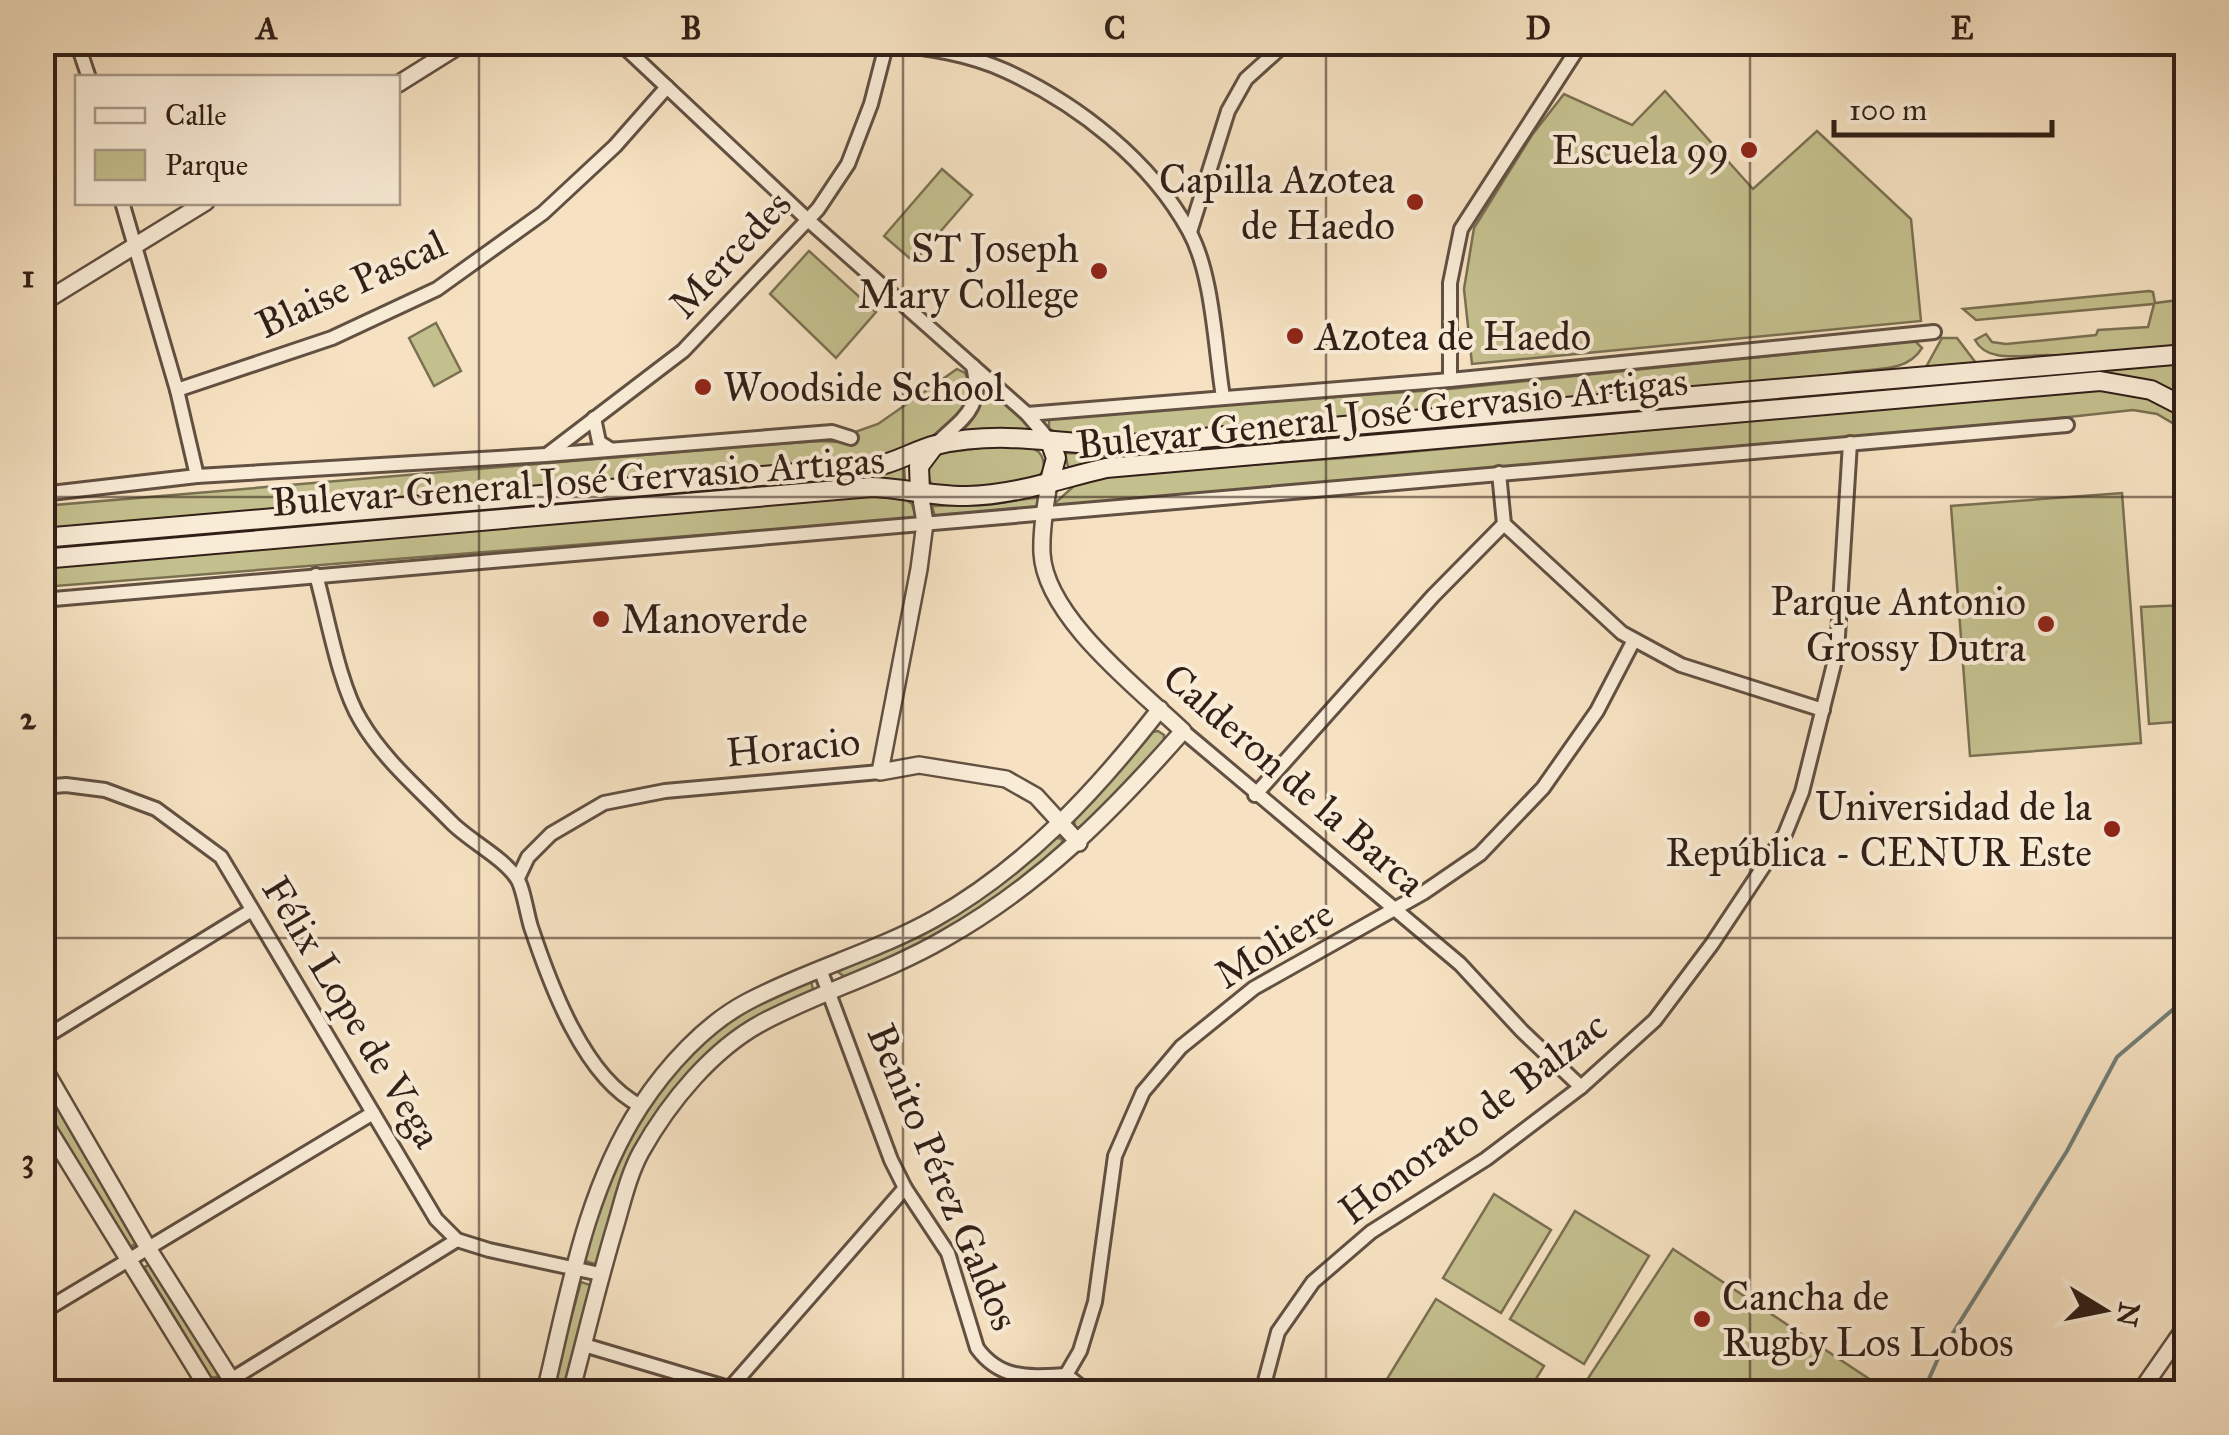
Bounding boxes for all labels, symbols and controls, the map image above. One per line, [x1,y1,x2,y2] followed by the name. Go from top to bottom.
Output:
[254,9,278,48] text: A
[680,9,702,48] text: B
[1104,9,1126,48] text: C
[1525,9,1551,48] text: D
[1951,9,1974,48] text: E
[75,75,400,205] legend
[1834,75,2052,137] scale bar
[1849,92,1927,128] text: 100 m
[165,97,227,133] text: Calle
[1552,126,1729,175] place label: Escuela 99
[1738,139,1760,161] marker: Escuela 99
[165,147,248,183] text: Parque
[1159,155,1395,250] place label: Capilla Azotea de Haedo
[658,180,802,328] street label: Mercedes
[1404,191,1426,213] marker: Capilla Azotea de Haedo
[249,219,454,349] street label: Blaise Pascal
[857,224,1079,319] place label: ST Joseph Mary College
[22,257,35,296] text: 1
[1088,260,1110,282] marker: ST Joseph Mary College
[1313,312,1591,361] place label: Azotea de Haedo
[1284,325,1306,347] marker: Azotea de Haedo
[1074,357,1690,469] street label: Bulevar General José Gervasio Artigas
[723,363,1005,412] place label: Woodside School
[692,376,714,398] marker: Woodside School
[270,435,886,527] street label: Bulevar General José Gervasio Artigas
[1770,577,2026,672] place label: Parque Antonio Grossy Dutra
[621,595,808,644] place label: Manoverde
[590,608,612,630] marker: Manoverde
[2035,613,2057,635] marker: Parque Antonio Grossy Dutra
[1153,653,1435,907] street label: Calderon de la Barca
[20,699,37,738] text: 2
[724,717,862,777] street label: Horacio
[1666,782,2092,877] place label: Universidad de la República - CENUR Este
[2101,818,2123,840] marker: Universidad de la República - CENUR Este
[252,867,452,1157] street label: Félix Lope de Vega
[1206,889,1342,999] street label: Moliere
[1329,1001,1617,1235] street label: Honorato de Balzac
[856,1017,1030,1337] street label: Benito Pérez Galdos
[22,1141,34,1180] text: 3
[2054,1260,2154,1360] north arrow
[1722,1272,2014,1367] place label: Cancha de Rugby Los Lobos
[2109,1300,2147,1329] text: N
[1691,1308,1713,1330] marker: Cancha de Rugby Los Lobos

